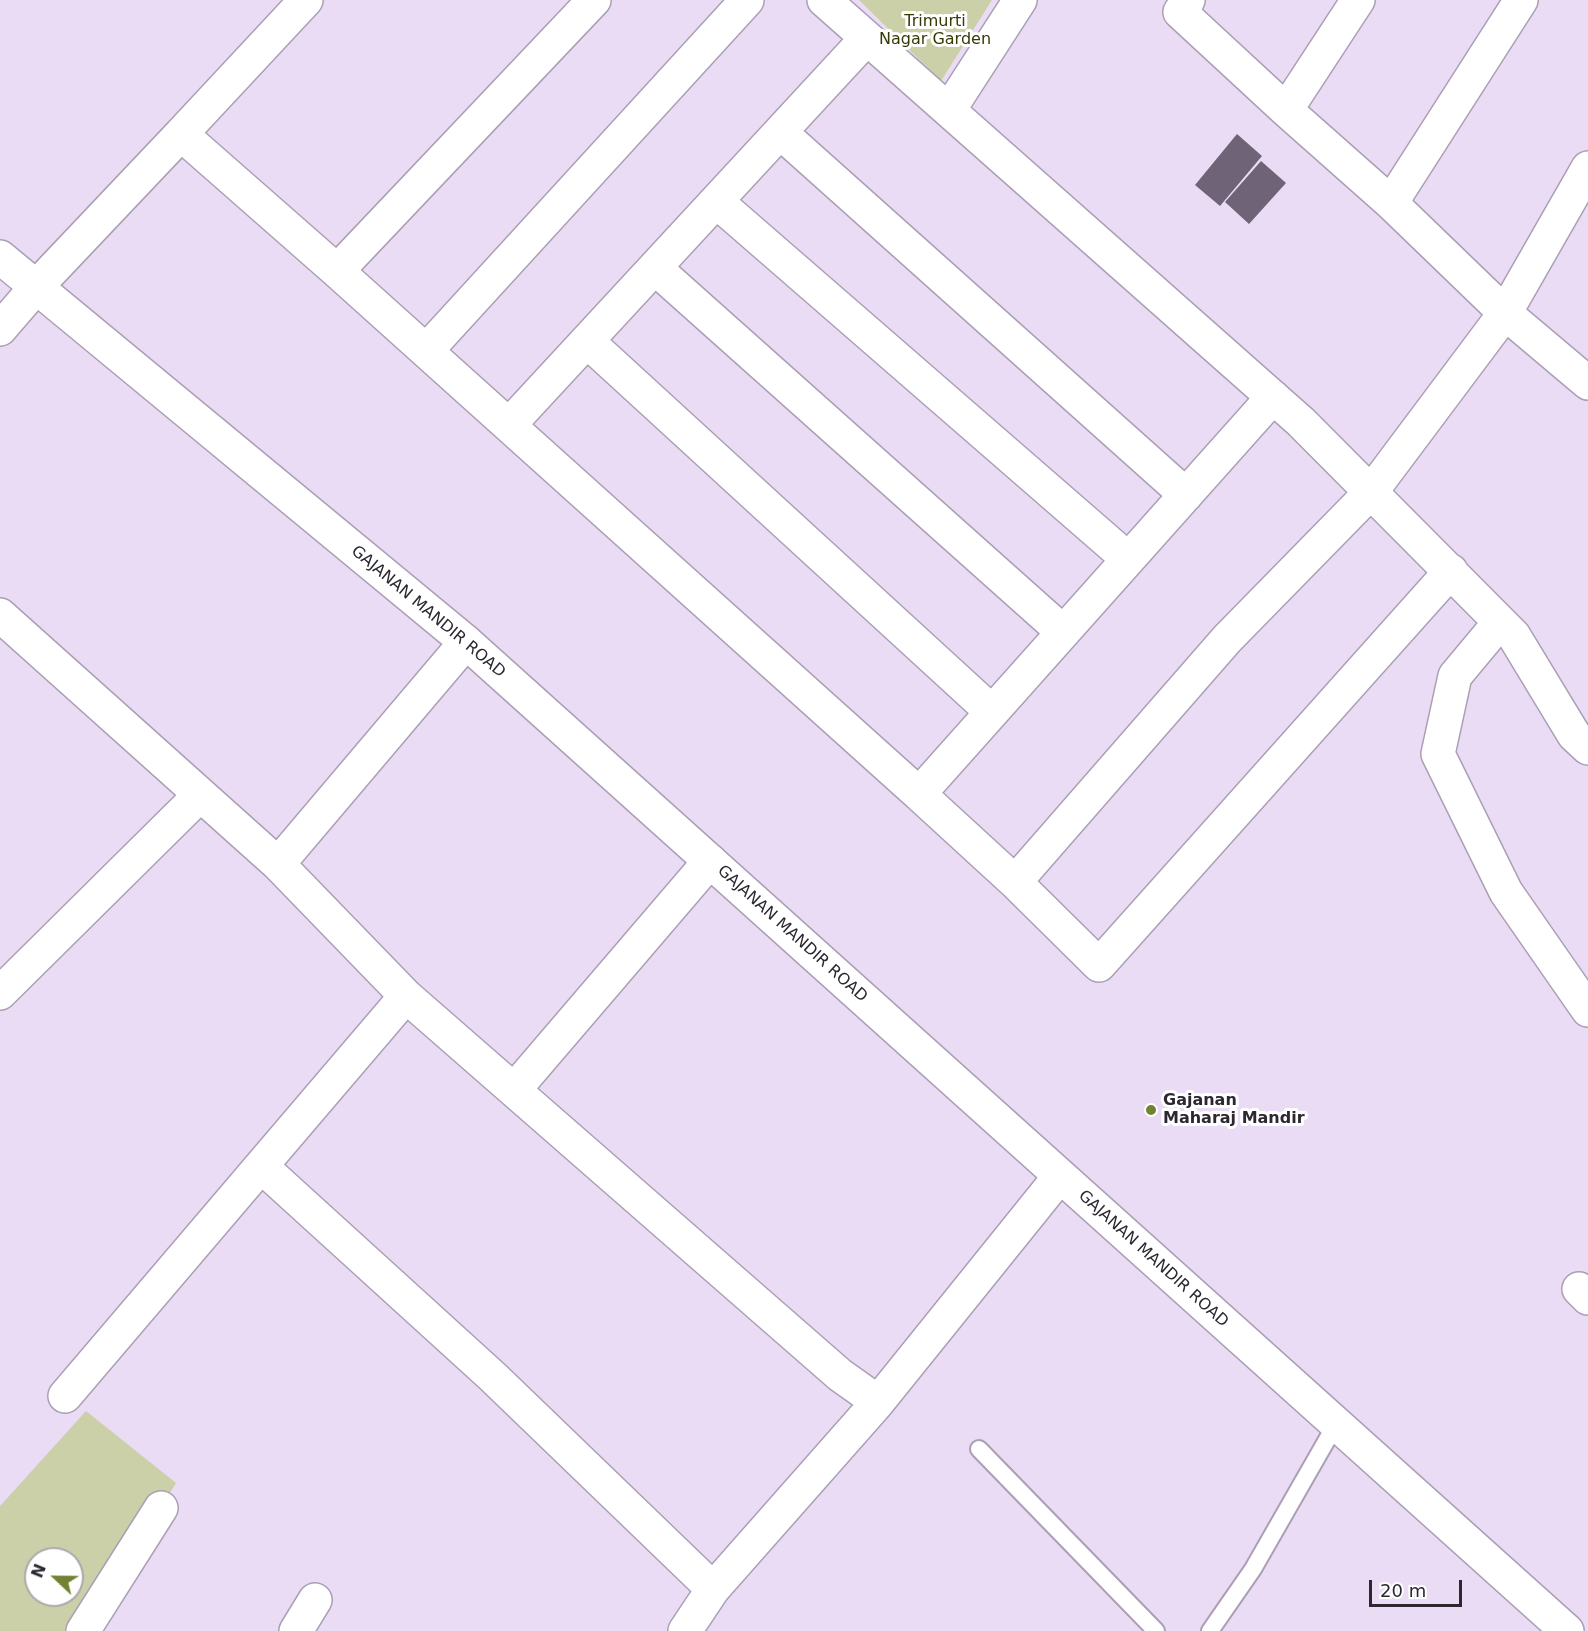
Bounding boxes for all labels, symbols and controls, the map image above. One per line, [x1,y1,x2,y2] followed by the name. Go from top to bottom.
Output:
[879,12,991,50] park label: Trimurti Nagar Garden
[347,542,509,682] street label: GAJANAN MANDIR ROAD
[713,862,871,1006] street label: GAJANAN MANDIR ROAD
[1163,1091,1305,1129] place label: Gajanan Maharaj Mandir
[1144,1103,1158,1117] marker: Gajanan Maharaj Mandir
[1074,1187,1232,1331] street label: GAJANAN MANDIR ROAD
[24,1547,84,1607] north arrow
[27,1561,50,1581] text: N
[1372,1568,1465,1606] scale bar
[1380,1580,1426,1601] text: 20 m

